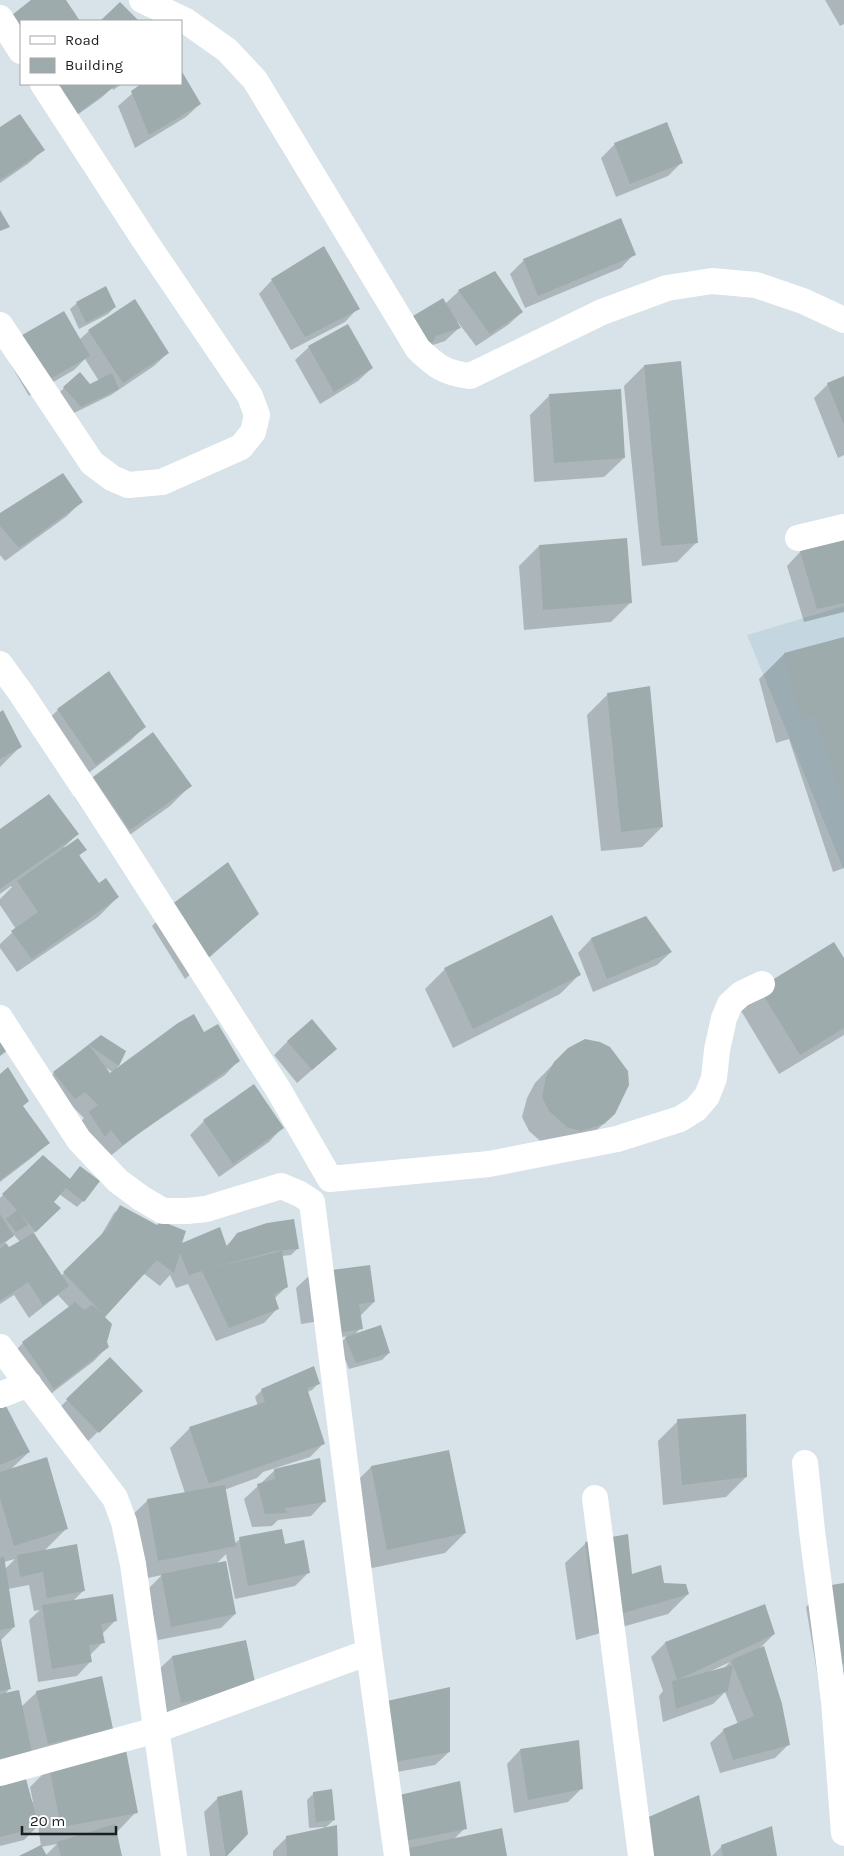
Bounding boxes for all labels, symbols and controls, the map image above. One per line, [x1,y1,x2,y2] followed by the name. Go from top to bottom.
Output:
[20,20,182,85] legend
[65,31,100,49] text: Road
[65,56,123,74] text: Building
[22,1804,116,1836] scale bar
[30,1812,65,1830] text: 20 m

